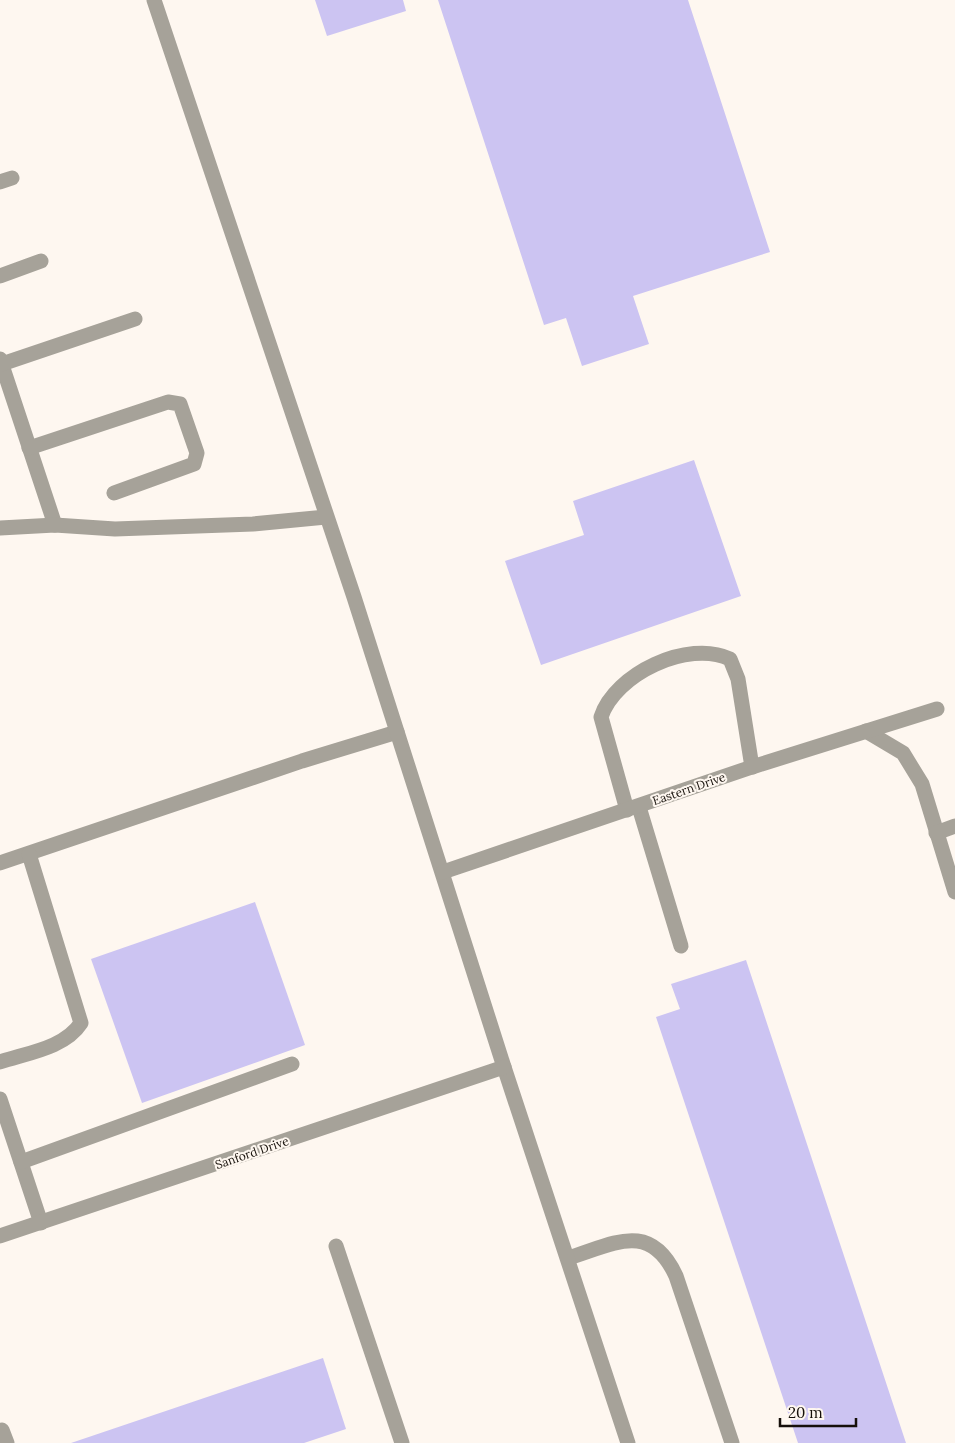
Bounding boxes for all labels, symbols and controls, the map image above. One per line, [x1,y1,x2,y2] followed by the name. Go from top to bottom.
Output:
[650,769,728,808] street label: Eastern Drive
[213,1133,291,1172] street label: Sanford Drive
[780,1396,856,1428] scale bar
[788,1403,823,1422] text: 20 m

